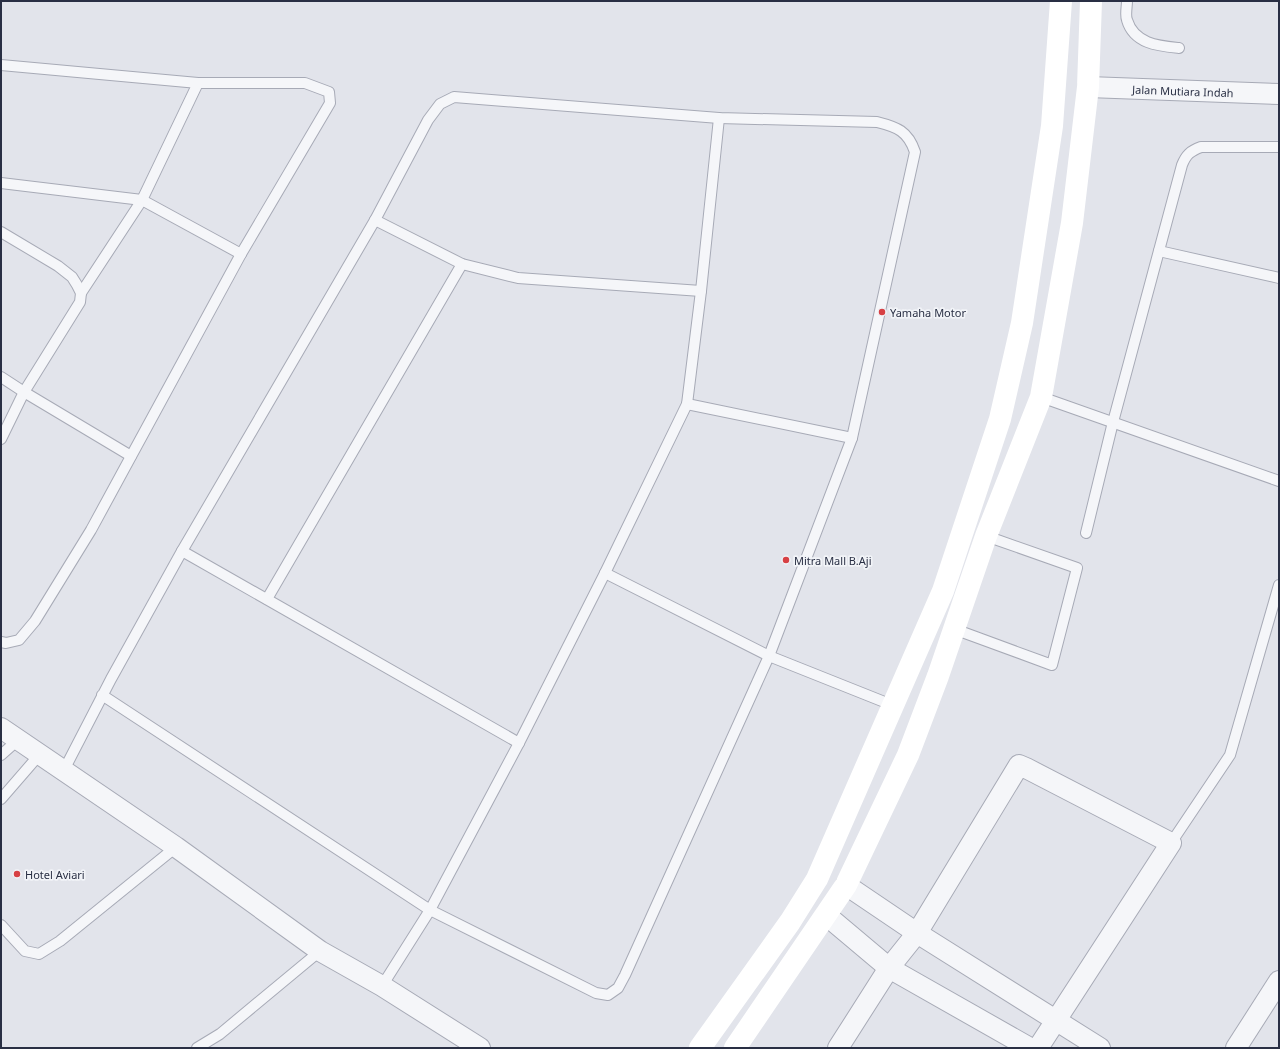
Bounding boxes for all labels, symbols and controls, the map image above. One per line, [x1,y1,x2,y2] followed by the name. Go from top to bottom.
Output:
[1131,81,1234,100] street label: Jalan Mutiara Indah
[890,305,966,320] place label: Yamaha Motor
[877,307,887,317] marker: Yamaha Motor
[794,553,872,568] place label: Mitra Mall B.Aji
[781,555,791,565] marker: Mitra Mall B.Aji
[25,867,85,882] place label: Hotel Aviari
[12,869,22,879] marker: Hotel Aviari

